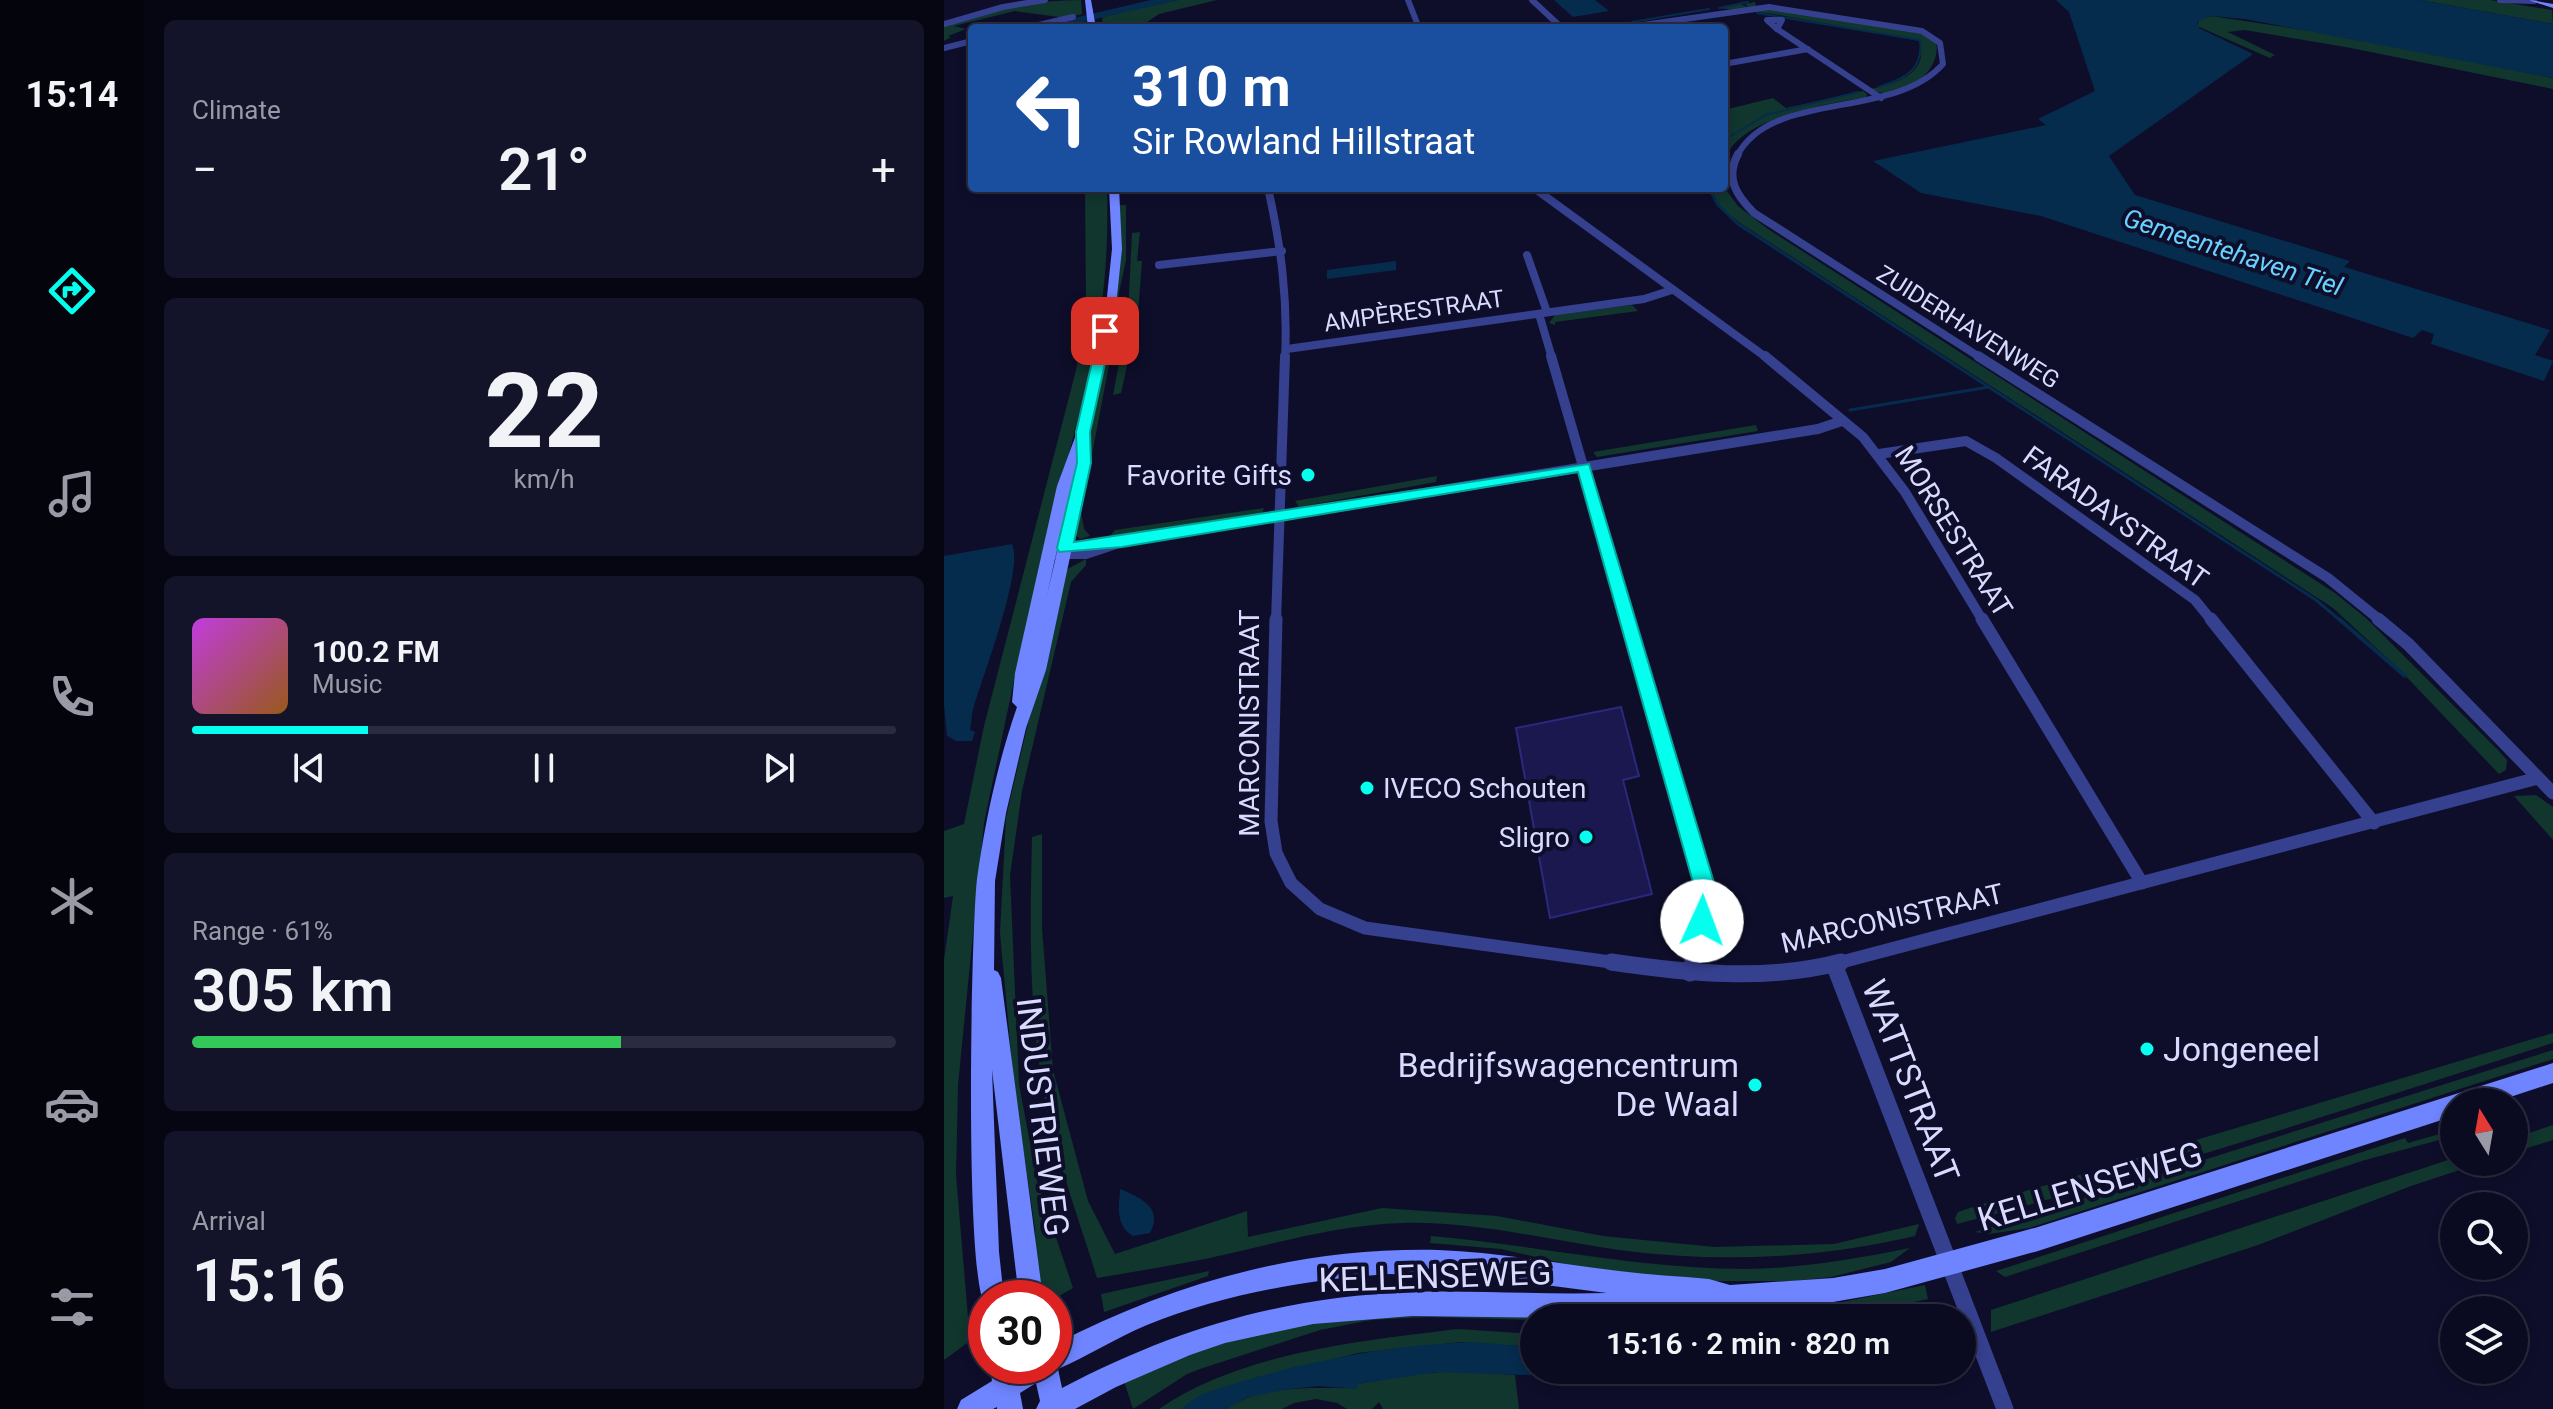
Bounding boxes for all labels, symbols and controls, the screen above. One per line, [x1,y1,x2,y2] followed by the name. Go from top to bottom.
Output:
[1132,54,1291,120] text: 310 m
[1000,56,1104,160] icon: left
[26,74,118,116] text: 15:14
[192,95,281,125] text: Climate
[1132,121,1475,163] text: Sir Rowland Hillstraat
[498,134,590,205] text: 21°
[192,144,217,196] text: −
[871,144,896,196] text: +
[2120,202,2347,302] water label: Gemeentehaven Tiel
[1872,259,2064,395] street label: ZUIDERHAVENWEG
[44,263,100,319] icon: directions
[1322,285,1506,337] street label: AMPÈRESTRAAT
[1071,297,1139,365] pin
[1083,309,1127,353] icon: arrive
[484,351,604,472] text: 22
[2017,439,2215,596] street label: FARADAYSTRAAT
[1888,440,2020,623] street label: MORSESTRAAT
[1126,459,1292,492] place label: Favorite Gifts
[513,464,575,494] text: km/h
[44,466,100,522] icon: music
[1299,466,1317,484] marker: Favorite Gifts
[1233,609,1266,837] street label: MARCONISTRAAT
[312,634,440,669] text: 100.2 FM
[44,669,100,725] icon: phone
[312,669,382,699] text: Music
[287,746,331,790] icon: previous
[522,746,566,790] icon: pause
[757,746,801,790] icon: next
[1383,772,1586,805] place label: IVECO Schouten
[1358,779,1376,797] marker: IVECO Schouten
[1499,821,1570,854] place label: Sligro
[1577,828,1595,846] marker: Sligro
[44,873,100,929] icon: climate
[1778,877,2007,960] street label: MARCONISTRAAT
[1660,879,1744,963] position arrow
[192,916,333,946] text: Range · 61%
[192,955,394,1026] text: 305 km
[1854,974,1968,1188] street label: WATTSTRAAT
[1008,995,1078,1239] street label: INDUSTRIEWEG
[2163,1029,2320,1069] place label: Jongeneel
[2138,1040,2156,1058] marker: Jongeneel
[1398,1045,1739,1124] place label: Bedrijfswagencentrum De Waal
[44,1076,100,1132] icon: car
[1746,1076,1764,1094] marker: Bedrijfswagencentrum De Waal
[2440,1088,2528,1176] north arrow
[2440,1088,2528,1384] map controls
[1973,1133,2207,1239] street label: KELLENSEWEG
[2440,1192,2528,1280] button: search
[192,1206,266,1236] text: Arrival
[192,1245,345,1316] text: 15:16
[1318,1252,1552,1300] street label: KELLENSEWEG
[44,1279,100,1335] icon: filters
[968,1280,1072,1384] speed limit sign: 30
[2440,1296,2528,1384] button: layers
[1606,1326,1890,1361] text: 15:16 · 2 min · 820 m

